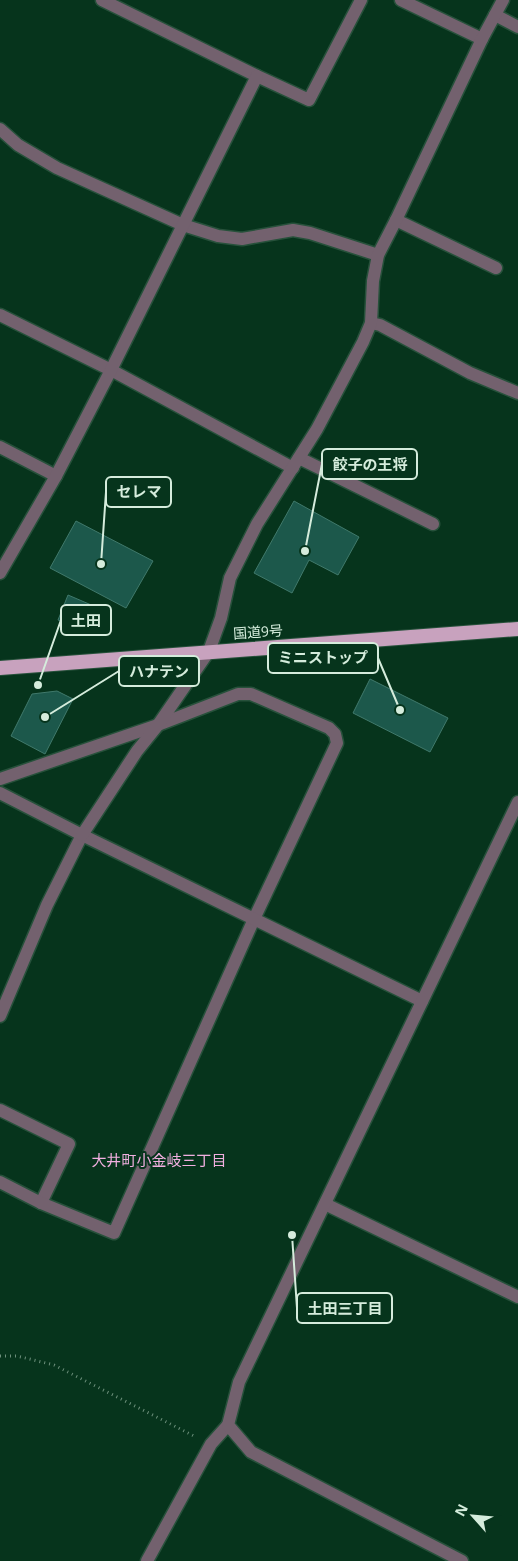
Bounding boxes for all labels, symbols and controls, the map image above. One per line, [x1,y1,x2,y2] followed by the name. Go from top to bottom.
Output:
[322,449,417,479] callout: 餃子の王将
[332,454,408,474] text: 餃子の王将
[106,477,171,507] callout: セレマ
[116,481,162,501] text: セレマ
[61,605,111,635] callout: 土田
[71,610,101,630] text: 土田
[232,620,284,643] street label: 国道9号
[268,643,378,673] callout: ミニストップ
[278,647,368,667] text: ミニストップ
[119,656,199,686] callout: ハナテン
[129,661,189,681] text: ハナテン
[91,1150,227,1170] district label: 大井町小金岐三丁目
[297,1293,392,1323] callout: 土田三丁目
[307,1298,383,1318] text: 土田三丁目
[448,1491,498,1541] north arrow
[450,1500,472,1519] text: N

